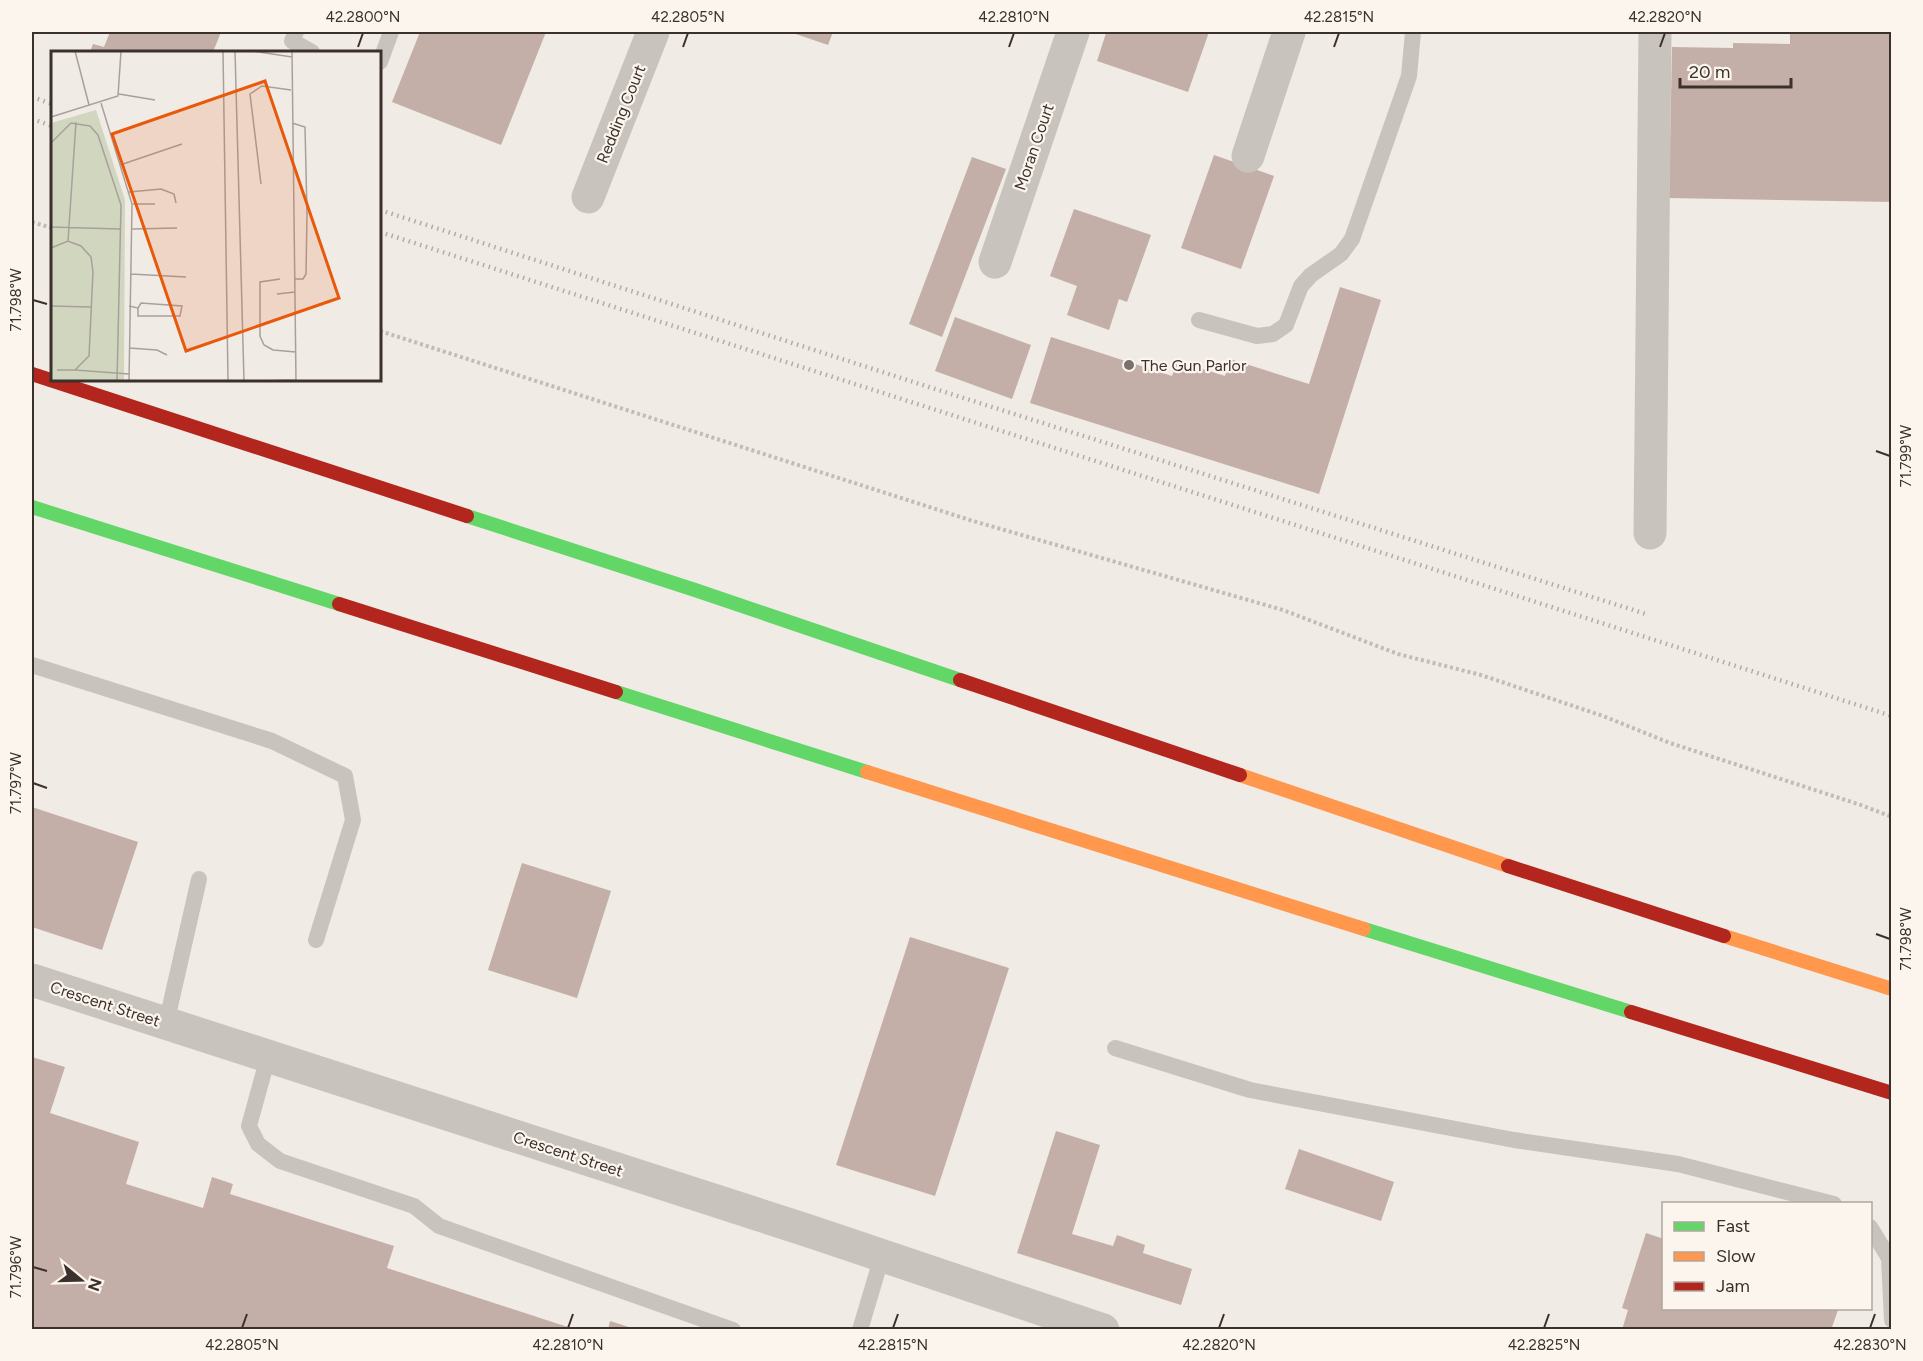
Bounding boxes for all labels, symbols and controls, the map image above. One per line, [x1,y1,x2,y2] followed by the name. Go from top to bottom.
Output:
[326,8,400,26] text: 42.2800°N
[651,8,725,26] text: 42.2805°N
[978,8,1050,26] text: 42.2810°N
[1304,8,1374,26] text: 42.2815°N
[1628,8,1702,26] text: 42.2820°N
[51,51,381,381] inset map
[1680,51,1791,89] scale bar
[1689,61,1730,83] text: 20 m
[593,62,649,166] street label: Redding Court
[1010,101,1058,193] street label: Moran Court
[7,268,25,332] text: 71.798°W
[1141,356,1247,375] place label: The Gun Parlor
[1122,358,1136,372] marker: The Gun Parlor
[1897,424,1915,487] text: 71.799°W
[7,751,25,814] text: 71.797°W
[1897,907,1915,971] text: 71.798°W
[48,977,162,1031] street label: Crescent Street
[511,1127,625,1181] street label: Crescent Street
[1662,1202,1872,1310] legend
[1716,1215,1750,1237] text: Fast
[7,1235,25,1298] text: 71.796°W
[1716,1245,1755,1267] text: Slow
[51,1250,111,1310] north arrow
[1716,1275,1750,1297] text: Jam
[84,1276,106,1294] text: N
[205,1336,279,1354] text: 42.2805°N
[532,1336,604,1354] text: 42.2810°N
[858,1336,928,1354] text: 42.2815°N
[1182,1336,1256,1354] text: 42.2820°N
[1508,1336,1580,1354] text: 42.2825°N
[1833,1336,1907,1354] text: 42.2830°N

